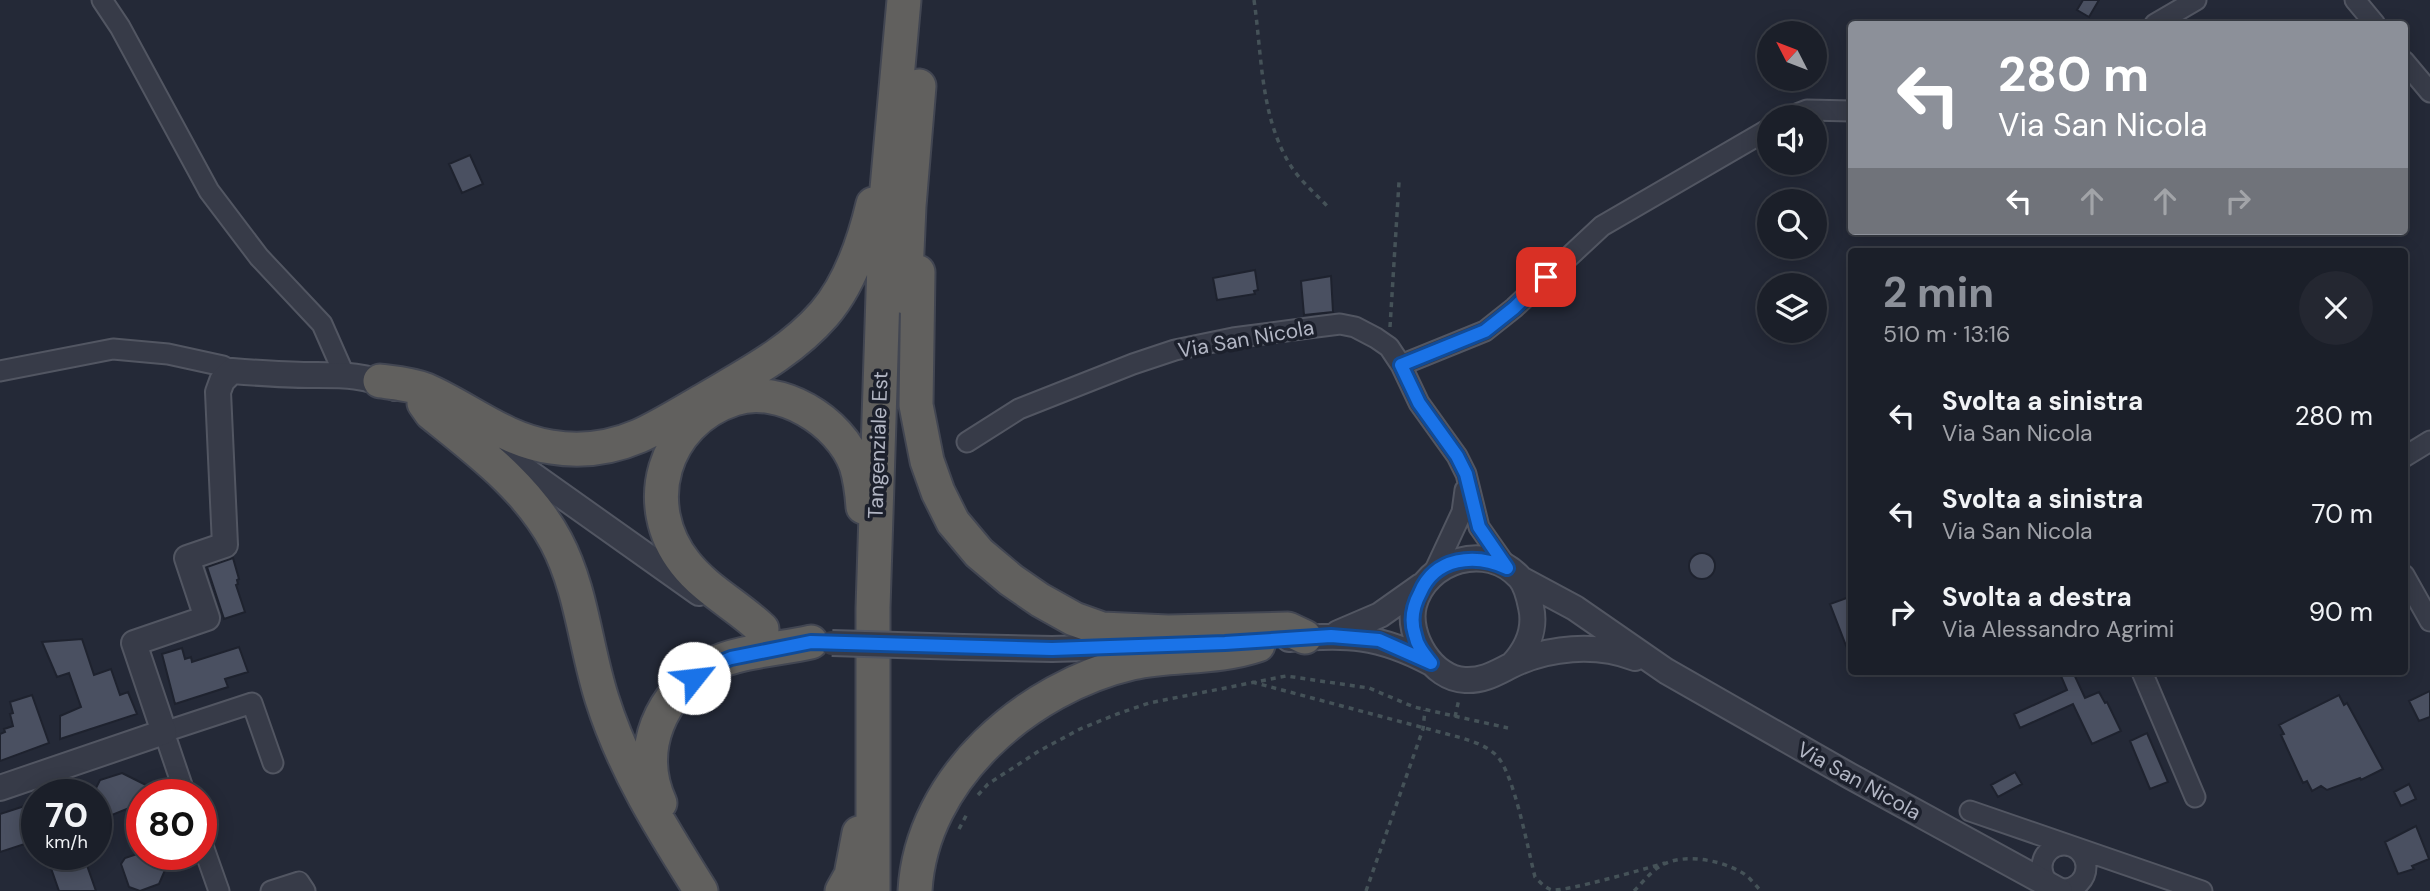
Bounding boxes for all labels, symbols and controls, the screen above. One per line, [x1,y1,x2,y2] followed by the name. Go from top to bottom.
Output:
[1757,21,1827,91] north arrow
[1757,21,1827,343] map controls
[1998,42,2149,106] text: 280 m
[1883,49,1974,140] icon: left
[1998,104,2207,146] text: Via San Nicola
[1757,105,1827,175] button: sound
[2000,182,2038,220] icon: left
[2073,182,2111,220] icon: ahead
[2146,182,2184,220] icon: ahead
[2219,182,2257,220] icon: right
[1757,189,1827,259] button: search
[1516,247,1576,307] pin
[1527,258,1565,296] icon: arrive
[1883,265,1994,320] text: 2 min
[2299,271,2373,345] button: close
[1757,273,1827,343] button: layers
[1176,313,1316,365] street label: Via San Nicola
[1883,319,2010,349] text: 510 m · 13:16
[861,371,895,519] street label: Tangenziale Est
[1942,384,2143,418] text: Svolta a sinistra
[1883,397,1921,435] icon: left
[2295,399,2373,433] text: 280 m
[1942,418,2093,448] text: Via San Nicola
[1942,482,2143,516] text: Svolta a sinistra
[1883,495,1921,533] icon: left
[2312,497,2373,531] text: 70 m
[1942,516,2093,546] text: Via San Nicola
[1942,580,2132,614] text: Svolta a destra
[1883,593,1921,631] icon: right
[2309,595,2373,629] text: 90 m
[1942,614,2174,644] text: Via Alessandro Agrimi
[657,641,731,715] position arrow
[1792,735,1926,827] street label: Via San Nicola
[126,779,217,870] speed limit sign: 80
[45,792,88,838] text: 70
[45,830,88,854] text: km/h

